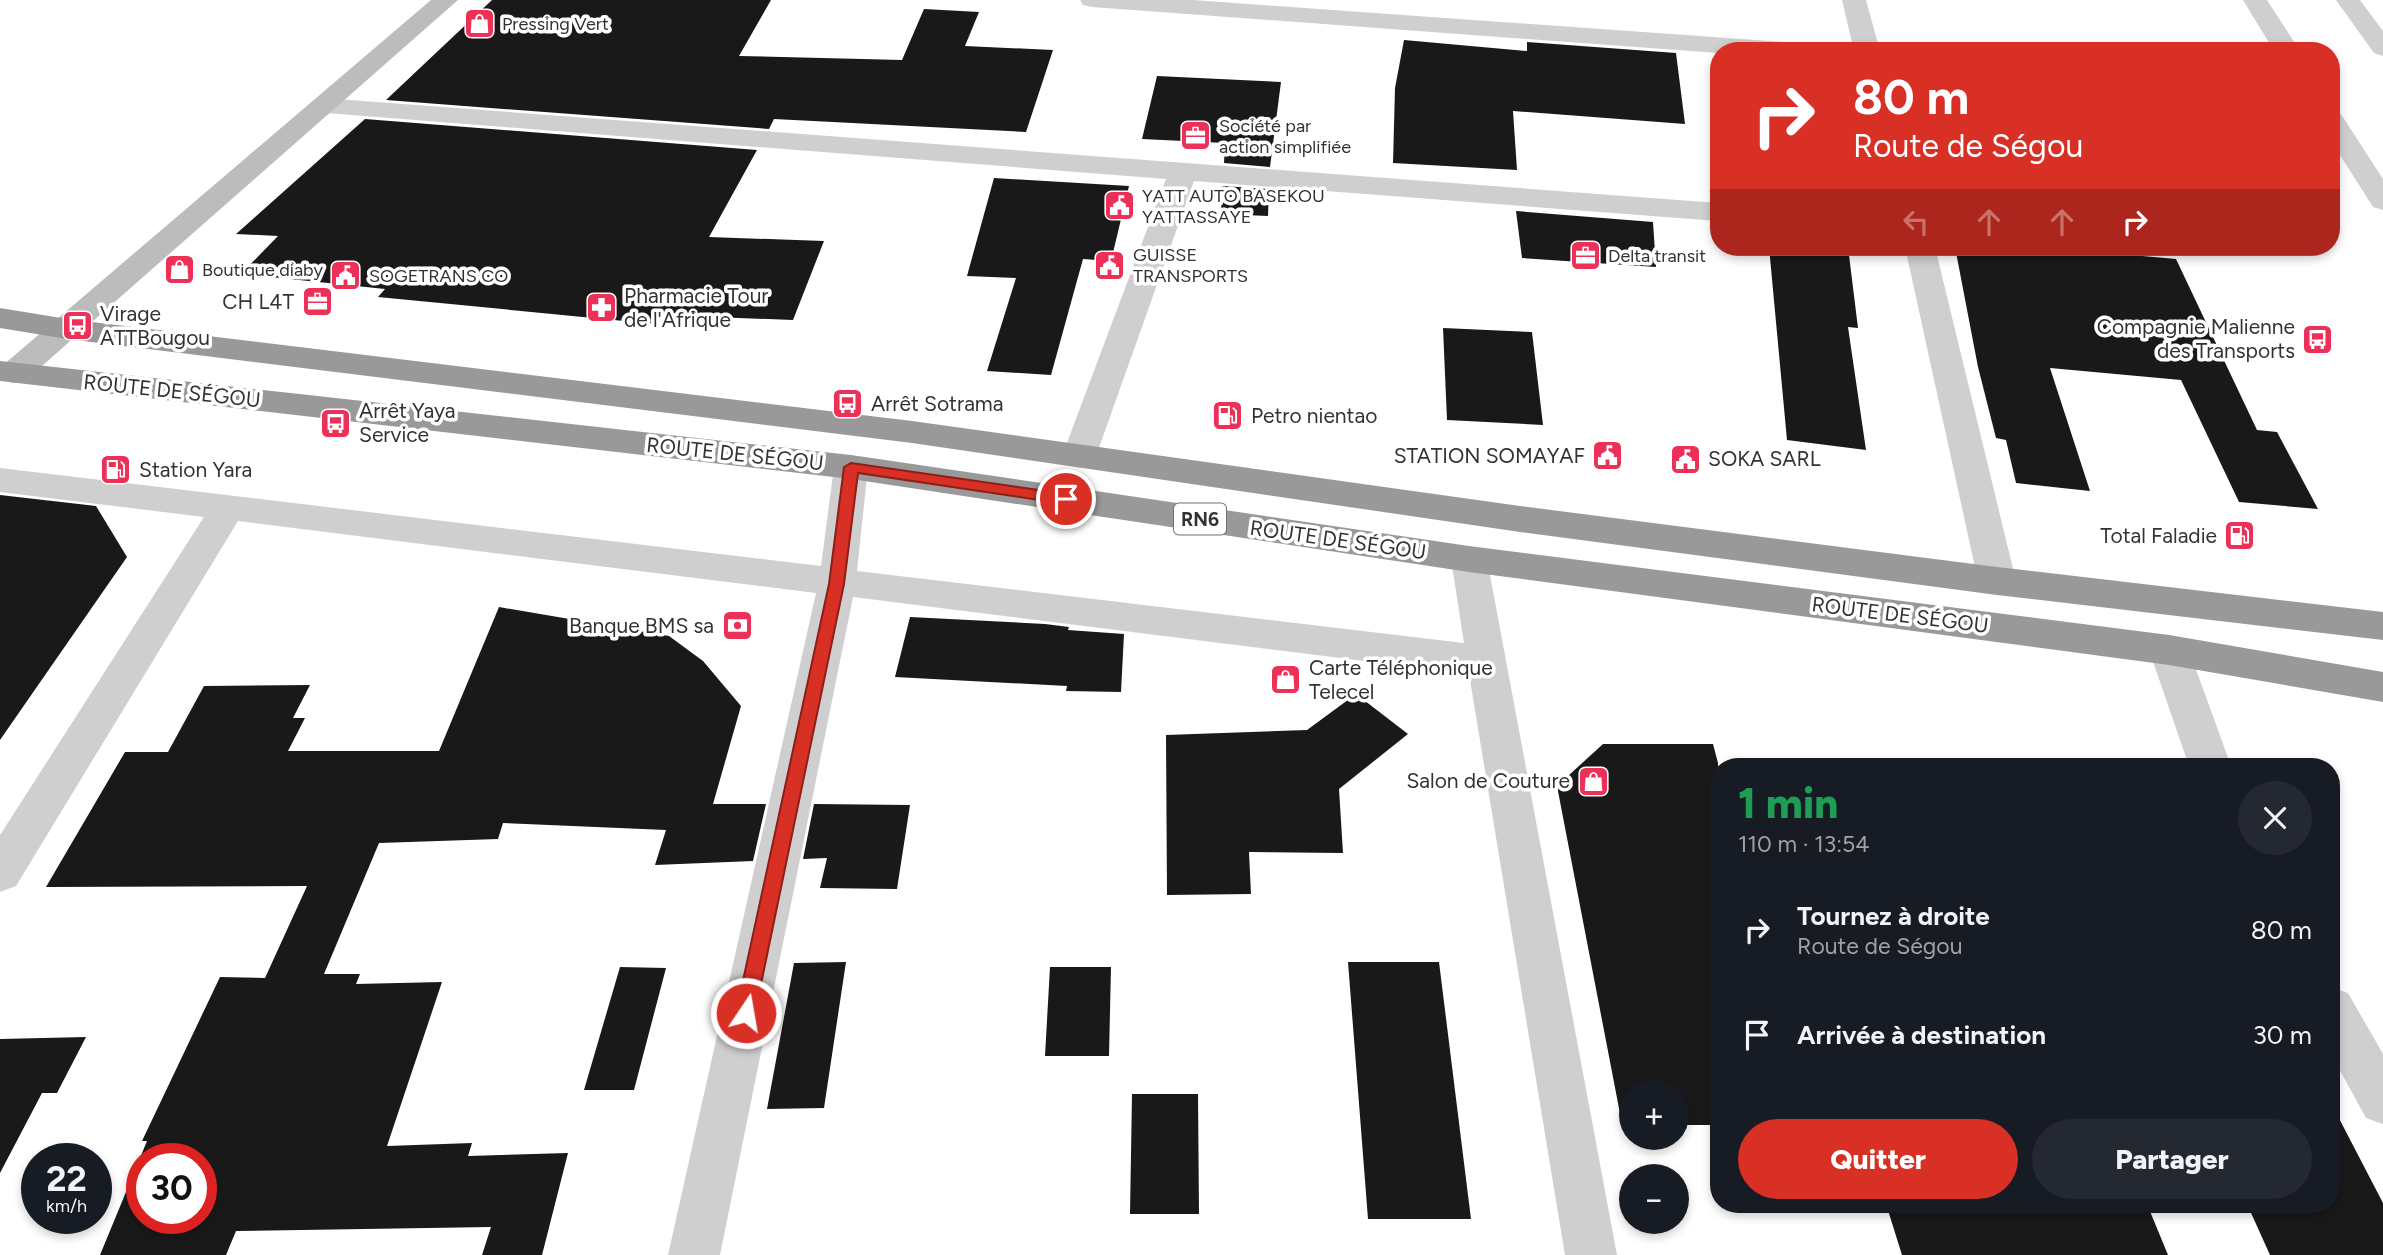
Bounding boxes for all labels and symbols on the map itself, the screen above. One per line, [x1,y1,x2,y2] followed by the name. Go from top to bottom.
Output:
[462,7,496,41] shop icon: Pressing Vert
[502,13,609,35] place label: Pressing Vert
[1219,115,1351,158] place label: Société par action simplifiée
[1179,119,1213,153] office icon: Société par action simplifiée
[1142,185,1325,228] place label: YATT AUTO BASEKOU YATTASSAYE
[1102,189,1136,223] public building icon: YATT AUTO BASEKOU YATTASSAYE
[1568,239,1602,273] office icon: Delta transit
[1133,244,1248,287] place label: GUISSE TRANSPORTS
[1608,245,1706,267] place label: Delta transit
[1093,248,1127,282] public building icon: GUISSE TRANSPORTS
[162,253,196,287] shop icon: Boutique diaby
[202,259,323,281] place label: Boutique diaby
[329,259,363,293] public building icon: SOGETRANS CO
[369,265,508,287] place label: SOGETRANS CO
[624,283,768,332] place label: Pharmacie Tour de l'Afrique
[300,285,334,319] office icon: CH L4T
[222,289,294,314] place label: CH L4T
[584,291,618,325] pharmacy icon: Pharmacie Tour de l'Afrique
[100,301,210,350] place label: Virage ATTBougou
[60,309,94,343] bus stop icon: Virage ATTBougou
[2097,314,2295,363] place label: Compagnie Malienne des Transports
[2301,322,2335,356] bus stop icon: Compagnie Malienne des Transports
[82,369,262,412] street label: ROUTE DE SÉGOU
[831,387,865,421] bus stop icon: Arrêt Sotrama
[871,391,1003,416] place label: Arrêt Sotrama
[359,398,456,447] place label: Arrêt Yaya Service
[1211,399,1245,433] fuel station icon: Petro nientao
[1251,403,1377,428] place label: Petro nientao
[319,406,353,440] bus stop icon: Arrêt Yaya Service
[645,432,825,475] street label: ROUTE DE SÉGOU
[1591,439,1625,473] public building icon: STATION SOMAYAF
[1668,442,1702,476] public building icon: SOKA SARL
[1394,443,1585,468] place label: STATION SOMAYAF
[1708,446,1821,471] place label: SOKA SARL
[99,453,133,487] fuel station icon: Station Yara
[139,457,252,482] place label: Station Yara
[1036,469,1096,529] pin
[1174,504,1226,534] road number: RN6
[1248,515,1428,564] street label: ROUTE DE SÉGOU
[2223,519,2257,553] fuel station icon: Total Faladie
[2100,523,2217,548] place label: Total Faladie
[1810,591,1990,638] street label: ROUTE DE SÉGOU
[720,609,754,643] bank icon: Banque BMS sa
[569,613,714,638] place label: Banque BMS sa
[1309,655,1493,704] place label: Carte Téléphonique Telecel
[1269,663,1303,697] shop icon: Carte Téléphonique Telecel
[1576,764,1610,798] shop icon: Salon de Couture
[1406,768,1570,793] place label: Salon de Couture
[709,976,783,1050] position arrow
[126,1143,217,1234] speed limit sign: 30

